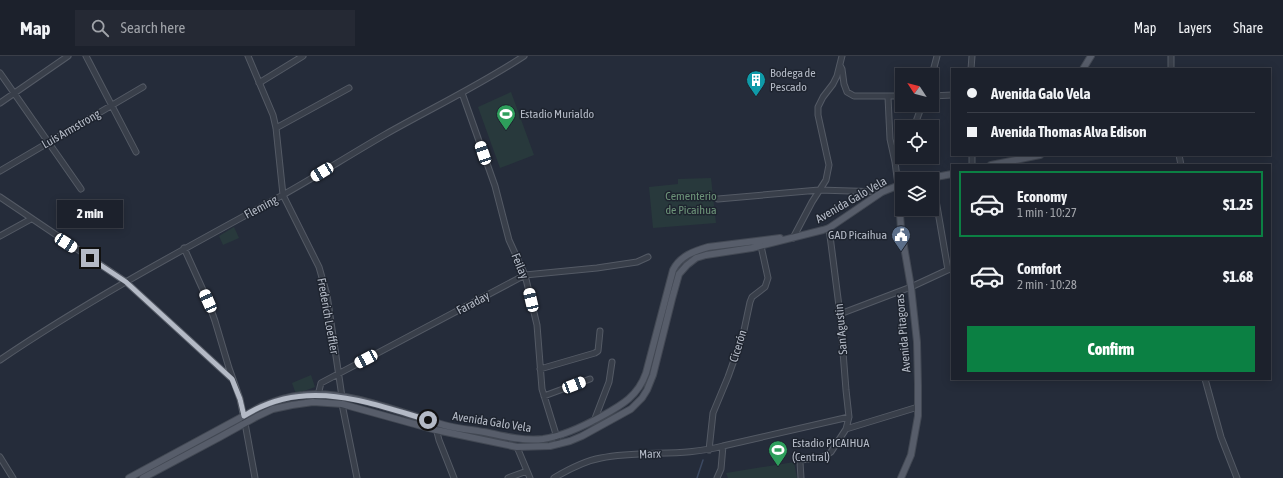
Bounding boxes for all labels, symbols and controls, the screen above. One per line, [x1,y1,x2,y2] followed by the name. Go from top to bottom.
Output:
[75,10,355,46] search box
[20,17,51,39] text: Map
[89,17,111,39] icon: search
[121,19,185,36] text: Search here
[1134,20,1156,36] text: Map
[1178,20,1211,36] text: Layers
[1233,20,1263,36] text: Share
[770,66,816,94] place label: Bodega de Pescado
[895,68,939,112] north arrow
[895,68,939,216] map controls
[745,69,767,97] building icon: Bodega de Pescado
[991,85,1091,102] text: Avenida Galo Vela
[495,103,517,131] sports icon: Estadio Murialdo
[39,106,103,151] street label: Luis Armstrong
[520,107,595,121] place label: Estadio Murialdo
[895,120,939,164] button: locate
[991,123,1147,140] text: Avenida Thomas Alva Edison
[473,140,493,166] car
[309,161,335,183] car
[895,172,939,216] button: layers
[813,174,889,226] street label: Avenida Galo Vela
[969,186,1005,222] icon: car
[1017,188,1067,205] text: Economy
[665,189,717,217] park label: Cementerio de Picaihua
[242,192,281,222] street label: Fleming
[1223,196,1253,213] text: $1.25
[57,200,123,228] callout: 2 min
[1017,205,1077,220] text: 1 min · 10:27
[77,206,103,221] text: 2 min
[890,224,912,252] public building icon: GAD Picaihua
[828,228,887,242] place label: GAD Picaihua
[53,231,79,255] car
[81,249,99,267] route end
[509,251,531,281] street label: Feilay
[969,258,1005,294] icon: car
[1017,260,1061,277] text: Comfort
[1223,268,1253,285] text: $1.68
[314,277,342,356] street label: Frederich Loeffler
[1017,277,1077,292] text: 2 min · 10:28
[522,287,540,313] car
[198,288,218,314] car
[454,289,492,317] street label: Faraday
[893,293,913,373] street label: Avenida Pitagoras
[832,303,850,355] street label: San Agustin
[967,326,1255,372] button: Confirm
[726,328,750,364] street label: Cicerón
[353,348,379,370] car
[561,375,587,395] car
[452,409,532,435] street label: Avenida Galo Vela
[419,411,437,429] route start
[792,436,869,464] place label: Estadio PICAIHUA (Central)
[767,439,789,467] sports icon: Estadio PICAIHUA (Central)
[639,447,661,461] street label: Marx

